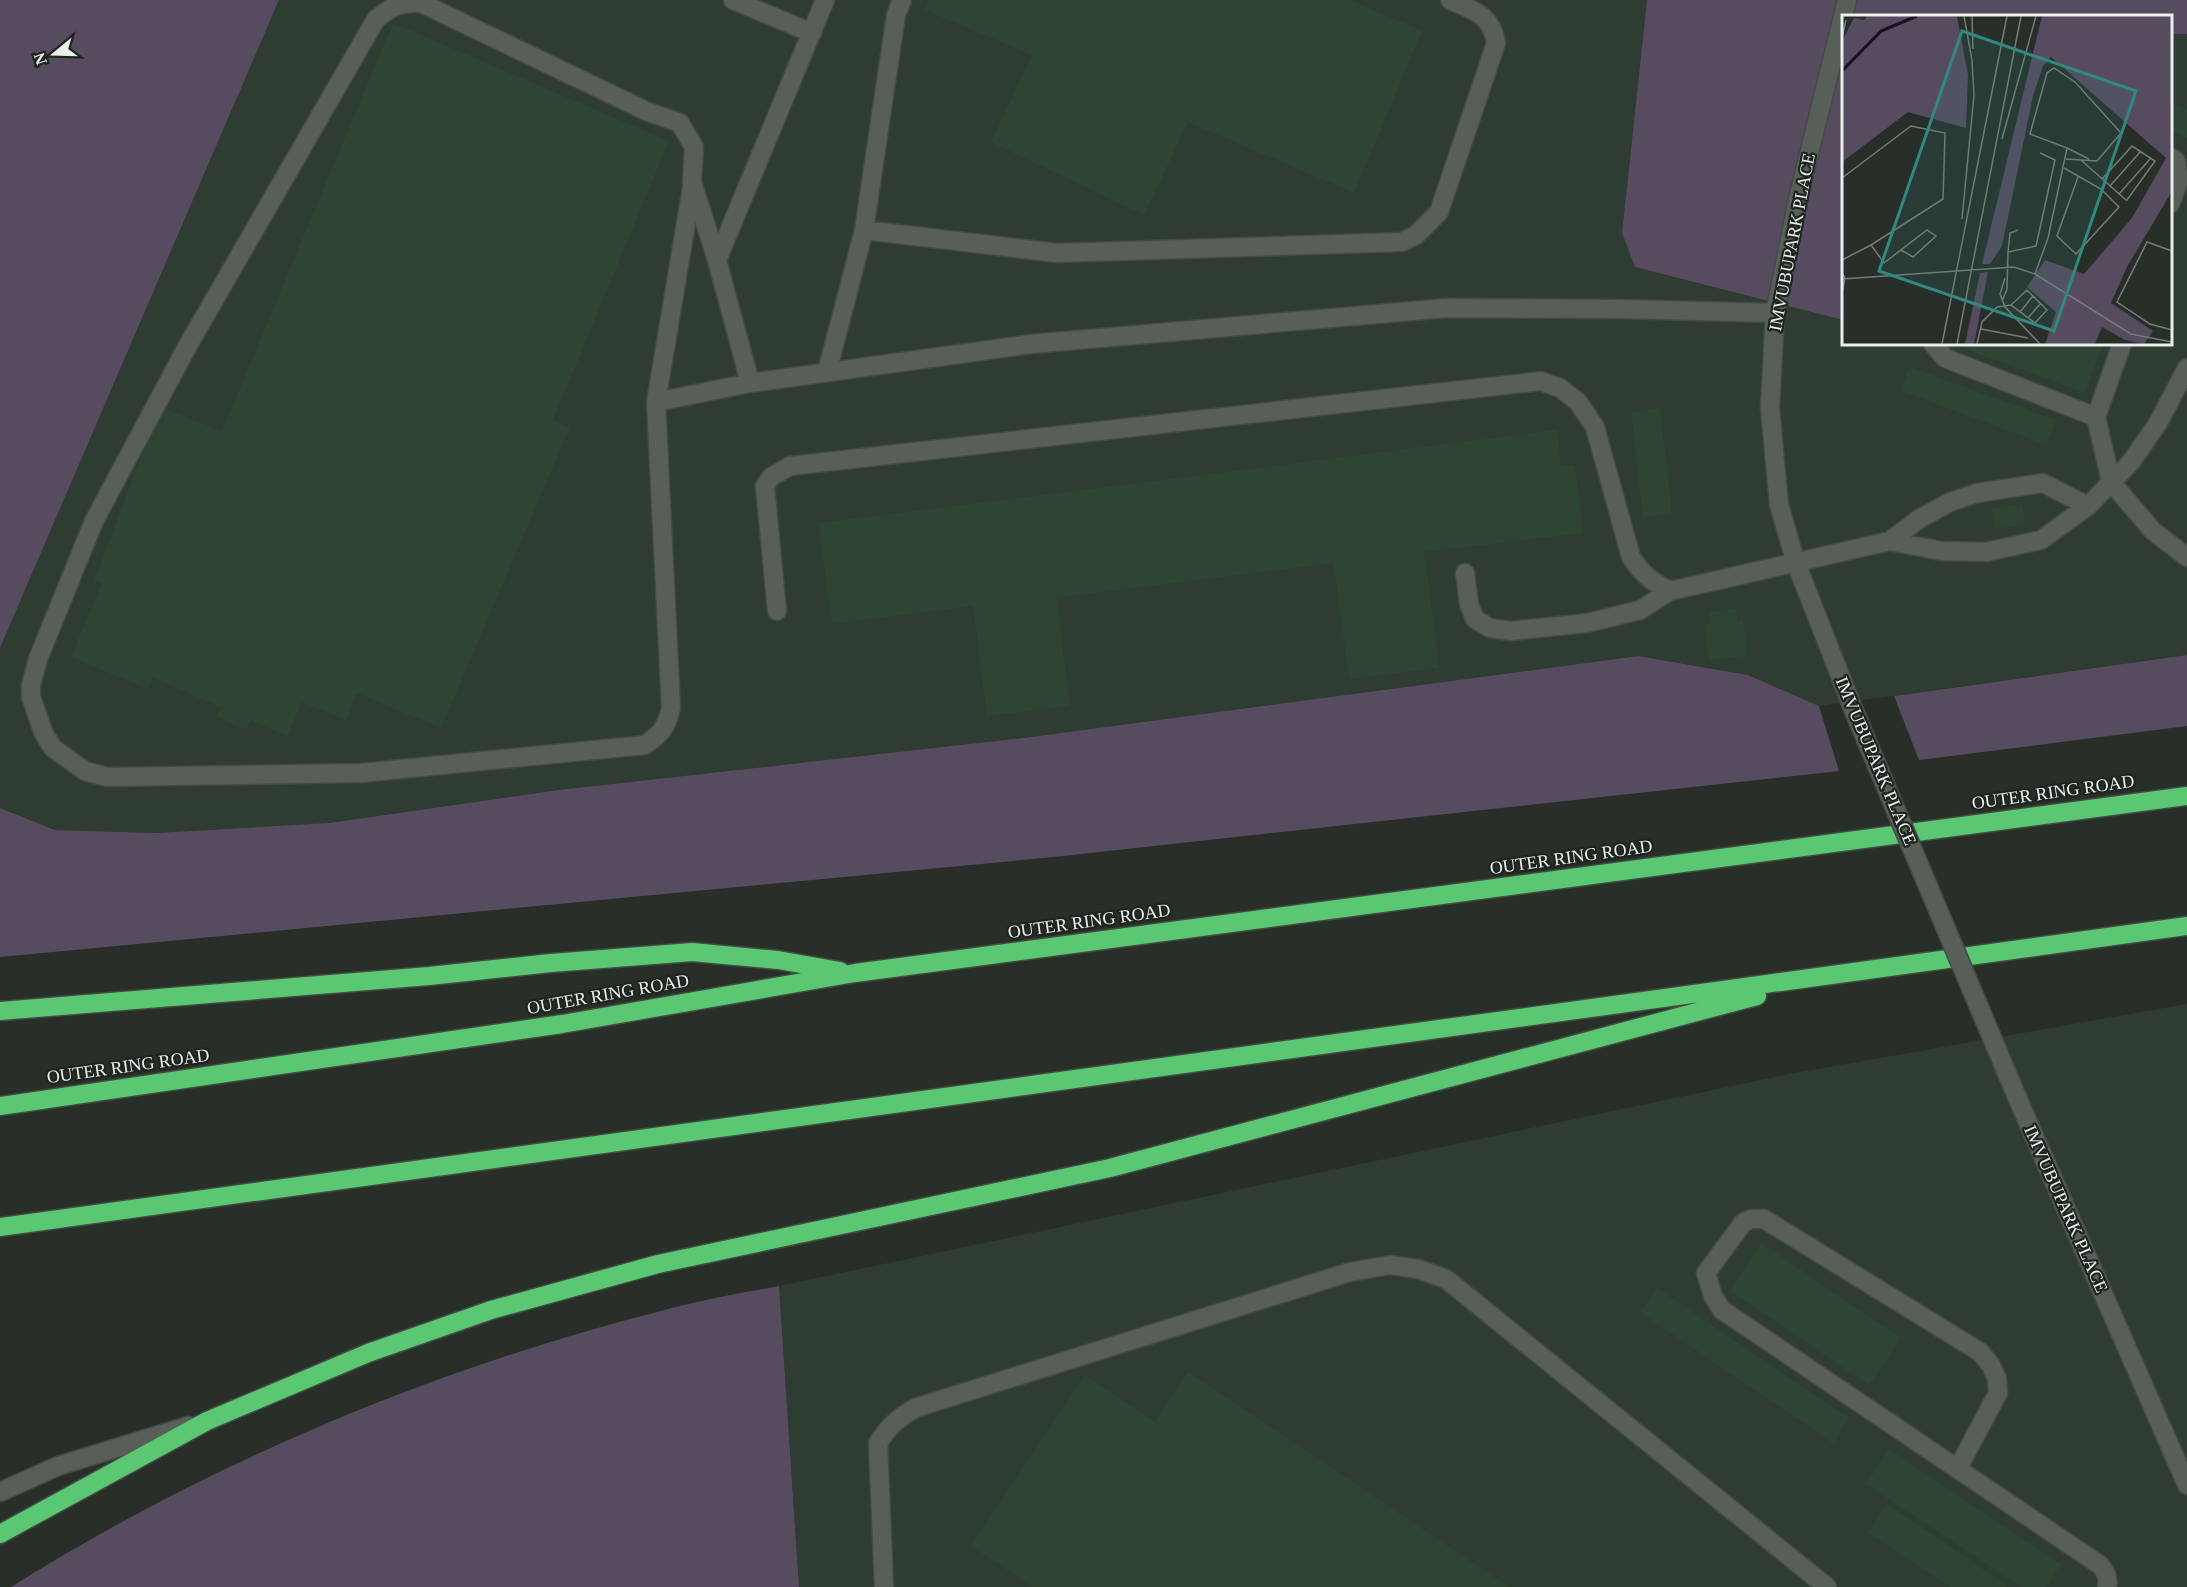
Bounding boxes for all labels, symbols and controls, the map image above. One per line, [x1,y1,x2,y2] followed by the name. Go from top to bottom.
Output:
[1842,15,2172,345] inset map
[24,24,84,84] north arrow
[30,50,50,67] text: N
[1765,151,1819,333] street label: IMVUBUPARK PLACE
[1831,674,1921,848] street label: IMVUBUPARK PLACE
[1970,771,2136,813] street label: OUTER RING ROAD
[1488,836,1654,878] street label: OUTER RING ROAD
[1006,900,1172,942] street label: OUTER RING ROAD
[526,970,690,1018] street label: OUTER RING ROAD
[45,1045,211,1087] street label: OUTER RING ROAD
[2020,1122,2112,1296] street label: IMVUBUPARK PLACE

